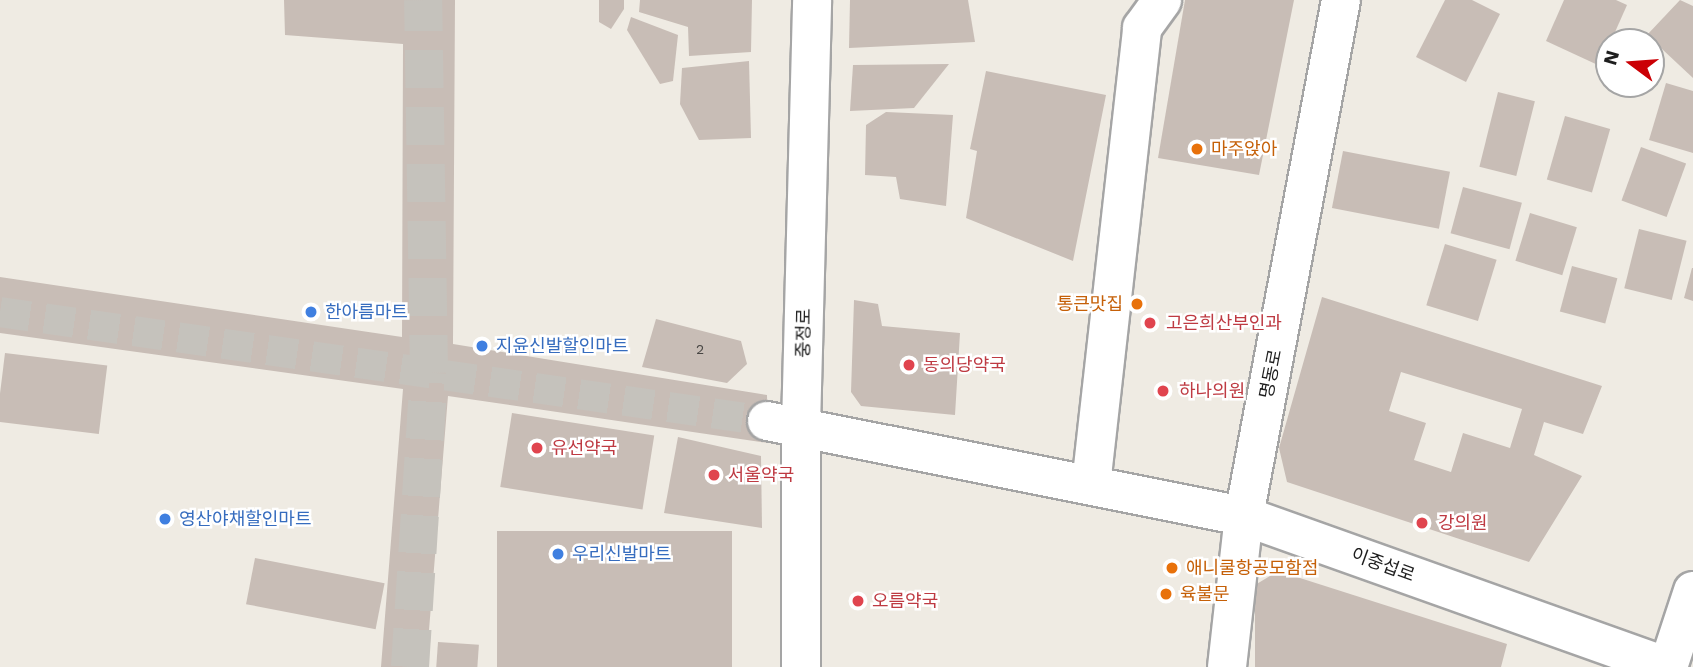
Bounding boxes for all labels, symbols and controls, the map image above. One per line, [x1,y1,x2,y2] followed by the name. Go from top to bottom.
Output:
[1595,28,1665,98] north arrow
[1598,48,1624,68] text: N
[1211,138,1277,160] place label: 마주앉아
[1189,141,1205,157] marker: 마주앉아
[1057,293,1123,315] place label: 통큰맛집
[1129,296,1145,312] marker: 통큰맛집
[325,301,408,323] place label: 한아름마트
[303,304,319,320] marker: 한아름마트
[793,308,815,358] street label: 중정로
[1166,312,1282,334] place label: 고은희산부인과
[1140,313,1160,333] marker: 고은희산부인과
[496,335,628,357] place label: 지윤신발할인마트
[474,338,490,354] marker: 지윤신발할인마트
[696,341,704,357] house number: 2
[1256,348,1286,400] street label: 명동로
[923,354,1006,376] place label: 동의당약국
[901,357,917,373] marker: 동의당약국
[1179,380,1245,402] place label: 하나의원
[1153,381,1173,401] marker: 하나의원
[551,437,617,459] place label: 유선약국
[529,440,545,456] marker: 유선약국
[728,464,794,486] place label: 서울약국
[706,467,722,483] marker: 서울약국
[179,508,311,530] place label: 영산야채할인마트
[157,511,173,527] marker: 영산야채할인마트
[1438,512,1488,534] place label: 강의원
[1412,513,1432,533] marker: 강의원
[572,543,671,565] place label: 우리신발마트
[1348,544,1418,586] street label: 이중섭로
[550,546,566,562] marker: 우리신발마트
[1186,557,1318,579] place label: 애니쿨항공모함점
[1164,560,1180,576] marker: 애니쿨항공모함점
[1180,583,1230,605] place label: 육불문
[1158,586,1174,602] marker: 육불문
[872,590,938,612] place label: 오름약국
[850,593,866,609] marker: 오름약국

